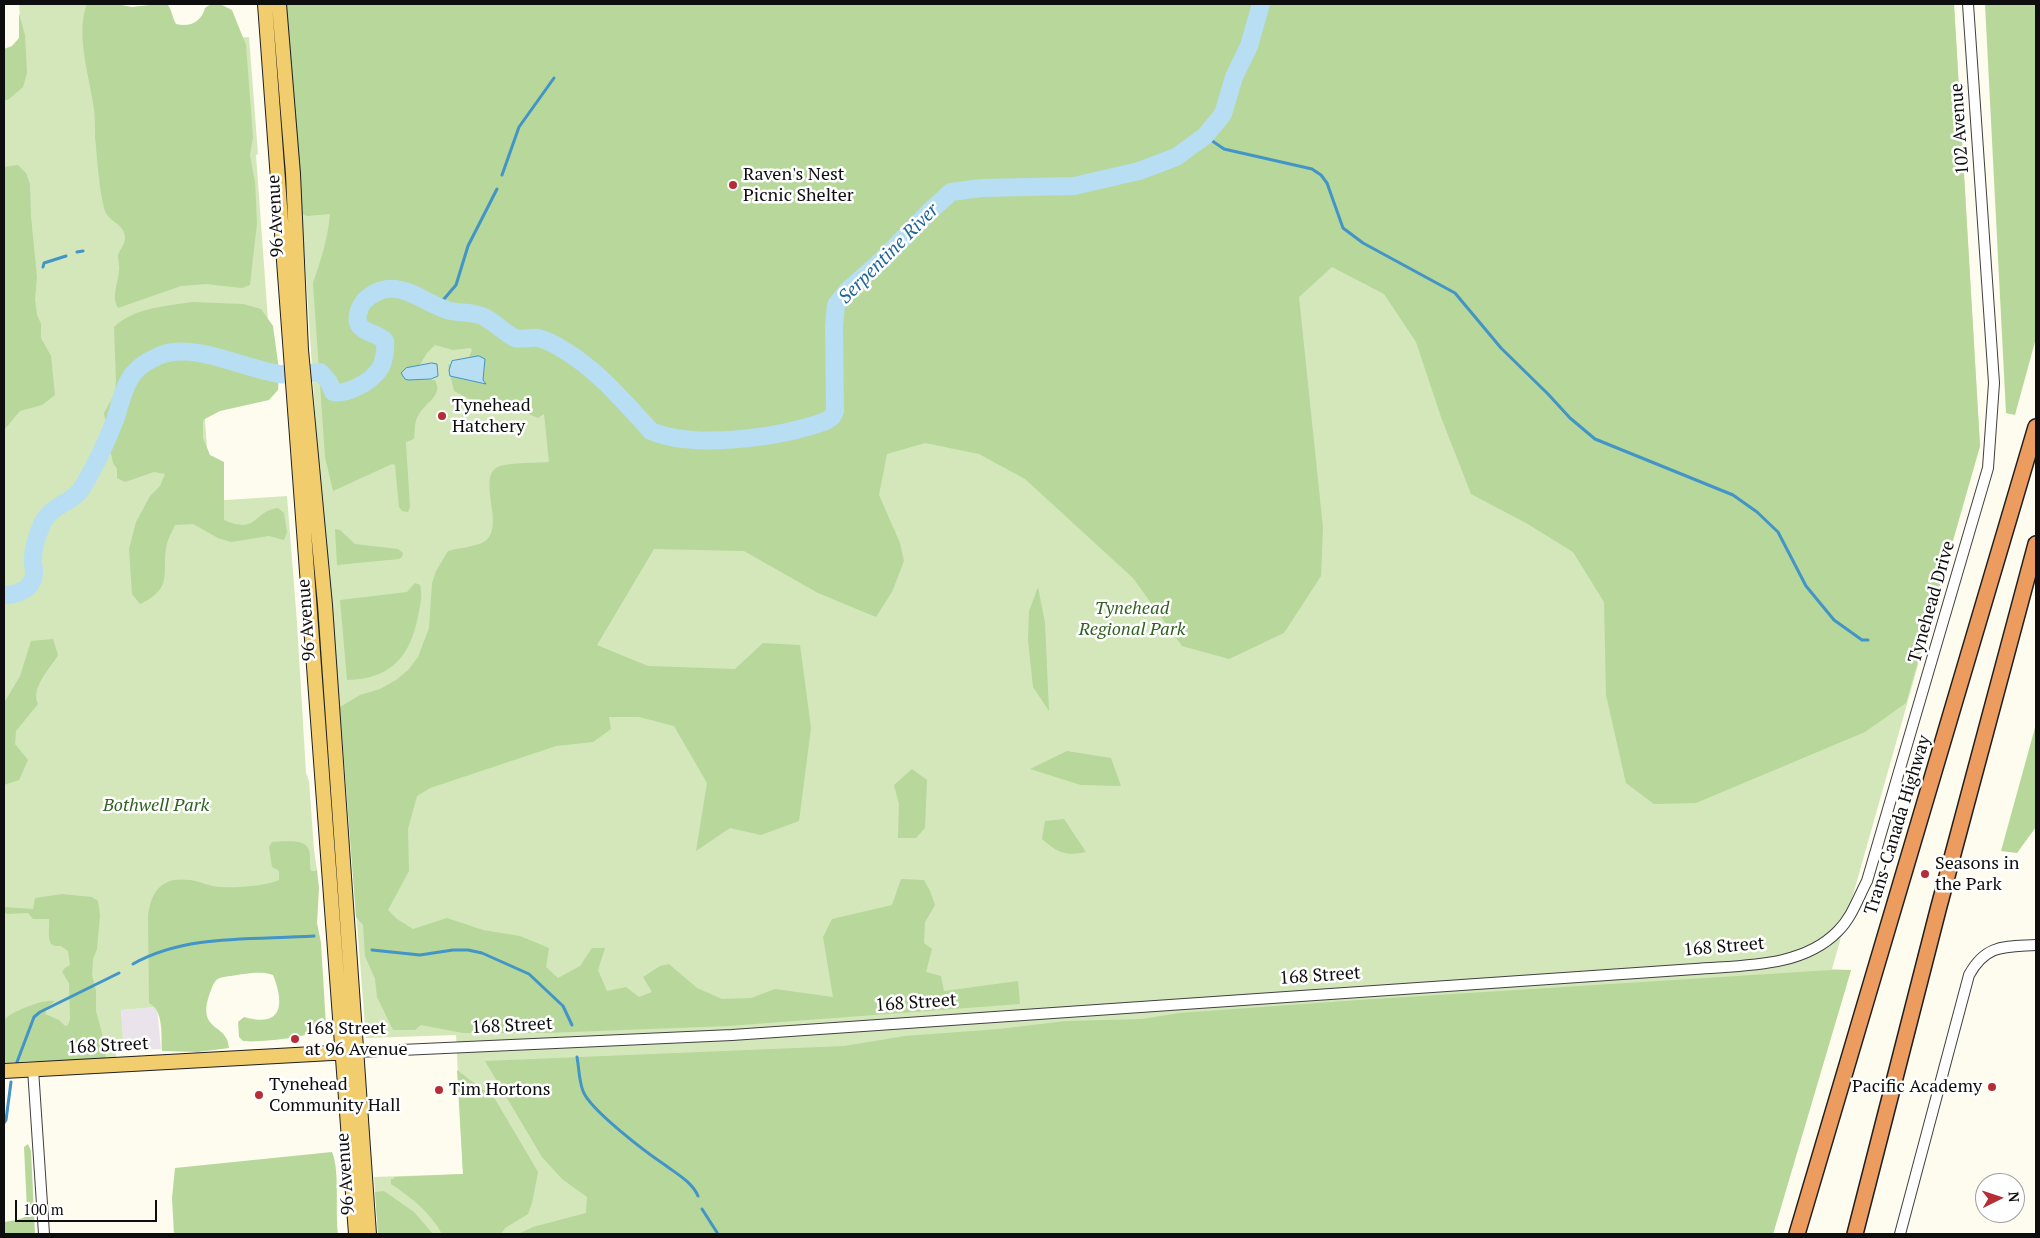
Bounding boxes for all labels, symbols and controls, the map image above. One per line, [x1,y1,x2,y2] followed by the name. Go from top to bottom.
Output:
[1946,82,1974,176] street label: 102 Avenue
[743,164,854,206] place label: Raven's Nest Picnic Shelter
[263,174,289,258] street label: 96 Avenue
[727,179,739,191] marker: Raven's Nest Picnic Shelter
[834,199,944,309] water label: Serpentine River
[452,395,531,438] place label: Tynehead Hatchery
[436,410,448,422] marker: Tynehead Hatchery
[1904,538,1960,666] street label: Tynehead Drive
[293,578,321,662] street label: 96 Avenue
[1079,598,1185,640] park label: Tynehead Regional Park
[1860,733,1936,917] street label: Trans-Canada Highway
[103,795,209,817] park label: Bothwell Park
[1935,853,2020,896] place label: Seasons in the Park
[1919,868,1931,880] marker: Seasons in the Park
[1683,933,1765,961] street label: 168 Street
[1279,962,1361,990] street label: 168 Street
[875,989,957,1017] street label: 168 Street
[471,1013,553,1039] street label: 168 Street
[305,1018,408,1060] place label: 168 Street at 96 Avenue
[67,1033,149,1059] street label: 168 Street
[289,1033,301,1045] marker: 168 Street at 96 Avenue
[269,1074,401,1116] place label: Tynehead Community Hall
[1852,1076,1982,1098] place label: Pacific Academy
[449,1079,551,1101] place label: Tim Hortons
[1986,1081,1998,1093] marker: Pacific Academy
[433,1084,445,1096] marker: Tim Hortons
[253,1089,265,1101] marker: Tynehead Community Hall
[332,1132,360,1216] street label: 96 Avenue
[1975,1173,2025,1223] north arrow
[18,1190,160,1222] scale bar
[2005,1191,2024,1203] text: N
[23,1199,64,1219] text: 100 m

